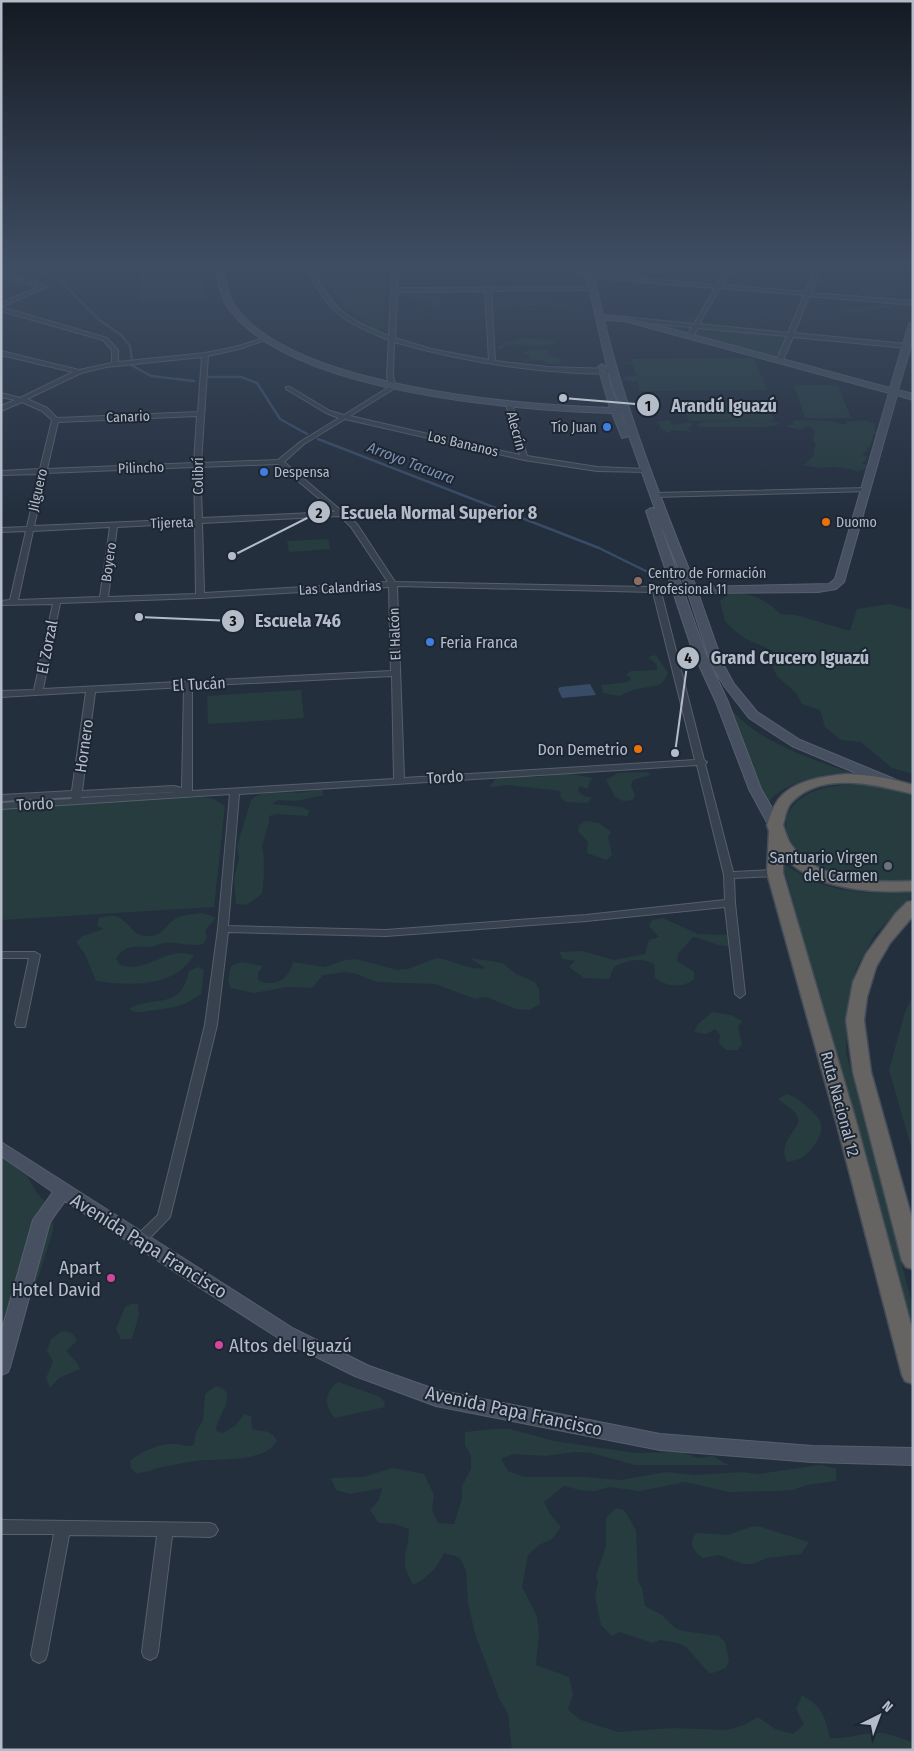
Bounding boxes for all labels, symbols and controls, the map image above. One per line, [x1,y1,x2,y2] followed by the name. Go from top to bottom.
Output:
[636,389,787,422] callout: Arandú Iguazú
[670,395,777,417] text: Arandú Iguazú
[645,397,651,415] text: 1
[106,408,150,426] street label: Canario
[503,410,529,452] street label: Alecrín
[551,419,597,436] place label: Tío Juan
[601,421,613,433] marker: Tío Juan
[426,428,500,460] street label: Los Bananos
[364,438,457,488] water label: Arroyo Tacuara
[190,457,207,495] street label: Colibrí
[118,459,164,477] street label: Pilincho
[274,464,330,481] place label: Despensa
[258,466,270,478] marker: Despensa
[25,467,51,513] street label: Jilguero
[306,496,547,529] callout: Escuela Normal Superior 8
[341,502,538,524] text: Escuela Normal Superior 8
[315,504,323,522] text: 2
[150,514,194,532] street label: Tijereta
[836,514,877,531] place label: Duomo
[820,516,832,528] marker: Duomo
[98,541,120,583] street label: Boyero
[648,565,766,598] place label: Centro de Formación Profesional 11
[632,575,644,587] marker: Centro de Formación Profesional 11
[298,577,382,599] street label: Las Calandrias
[220,604,351,637] callout: Escuela 746
[386,607,404,661] street label: El Halcón
[255,610,341,632] text: Escuela 746
[228,612,237,630] text: 3
[32,618,62,676] street label: El Zorzal
[440,633,518,652] place label: Feria Franca
[424,636,436,648] marker: Feria Franca
[676,641,879,674] callout: Grand Crucero Iguazú
[711,647,869,669] text: Grand Crucero Iguazú
[684,649,692,667] text: 4
[172,673,226,695] street label: El Tucán
[71,718,97,774] street label: Hornero
[537,740,628,759] place label: Don Demetrio
[632,743,644,755] marker: Don Demetrio
[426,766,464,788] street label: Tordo
[16,794,54,814] street label: Tordo
[769,848,878,885] place label: Santuario Virgen del Carmen
[882,860,894,872] marker: Santuario Virgen del Carmen
[817,1049,863,1159] street label: Ruta Nacional 12
[66,1188,232,1304] street label: Avenida Papa Francisco
[11,1256,102,1301] place label: Apart Hotel David
[105,1272,117,1284] marker: Apart Hotel David
[229,1334,352,1357] place label: Altos del Iguazú
[213,1339,225,1351] marker: Altos del Iguazú
[423,1381,605,1441] street label: Avenida Papa Francisco
[854,1691,904,1741] north arrow
[879,1698,896,1716] text: N

